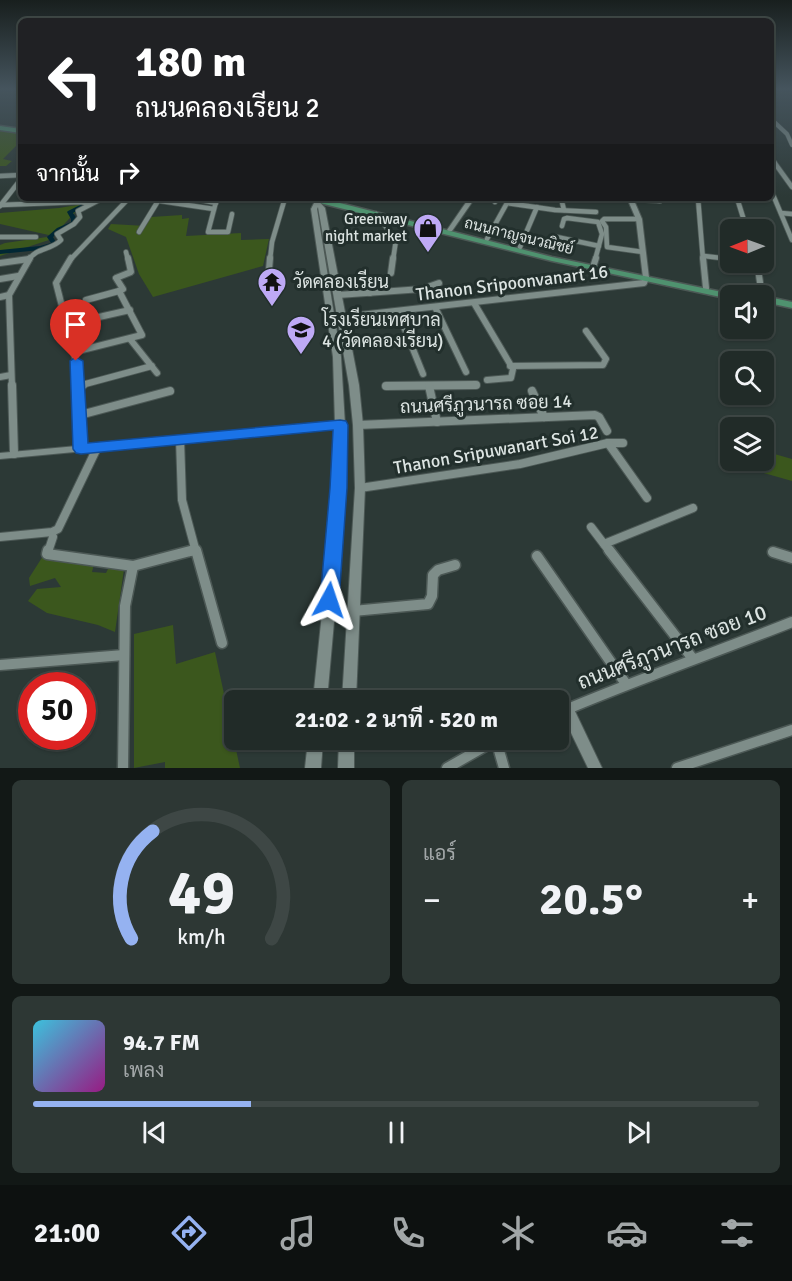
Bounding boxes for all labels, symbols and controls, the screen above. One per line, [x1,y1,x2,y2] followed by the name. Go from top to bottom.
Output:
[135,37,246,88] text: 180 m
[36,42,114,120] icon: left
[135,92,320,125] text: ถนนคลองเรียน 2
[112,156,145,189] icon: right
[36,160,100,187] text: จากนั้น
[325,210,407,245] place label: Greenway night market
[412,212,444,254] shop icon: Greenway night market
[463,213,576,258] street label: ถนนกาญจนวณิชย์
[720,219,774,273] north arrow
[720,219,774,471] map controls
[415,260,609,306] street label: Thanon Sripoonvanart 16
[256,266,288,308] temple icon: วัดคลองเรียน
[293,269,389,293] place label: วัดคลองเรียน
[720,285,774,339] button: sound
[50,299,101,361] pin
[321,307,444,352] place label: โรงเรียนเทศบาล 4 (วัดคลองเรียน)
[59,308,92,341] icon: arrive
[285,314,317,356] school or university icon: โรงเรียนเทศบาล 4 (วัดคลองเรียน)
[720,351,774,405] button: search
[400,388,573,420] street label: ถนนศรีภูวนารถ ซอย 14
[720,417,774,471] button: layers
[392,421,600,479] street label: Thanon Sripuwanart Soi 12
[297,568,361,632] position arrow
[574,599,771,697] street label: ถนนศรีภูวนารถ ซอย 10
[18,672,96,750] speed limit sign: 50
[295,706,498,733] text: 21:02 · 2 นาที · 520 m
[423,841,456,866] text: แอร์
[167,854,235,931] text: 49
[539,872,643,927] text: 20.5°
[423,880,441,921] text: −
[741,880,759,921] text: +
[177,924,225,950] text: km/h
[123,1029,200,1056] text: 94.7 FM
[123,1058,164,1083] text: เพลง
[138,1116,171,1149] icon: previous
[380,1116,413,1149] icon: pause
[622,1116,655,1149] icon: next
[168,1212,210,1254] icon: directions
[277,1212,319,1254] icon: music
[387,1212,429,1254] icon: phone
[497,1212,539,1254] icon: climate
[606,1212,648,1254] icon: car
[716,1212,758,1254] icon: filters
[34,1217,100,1250] text: 21:00

